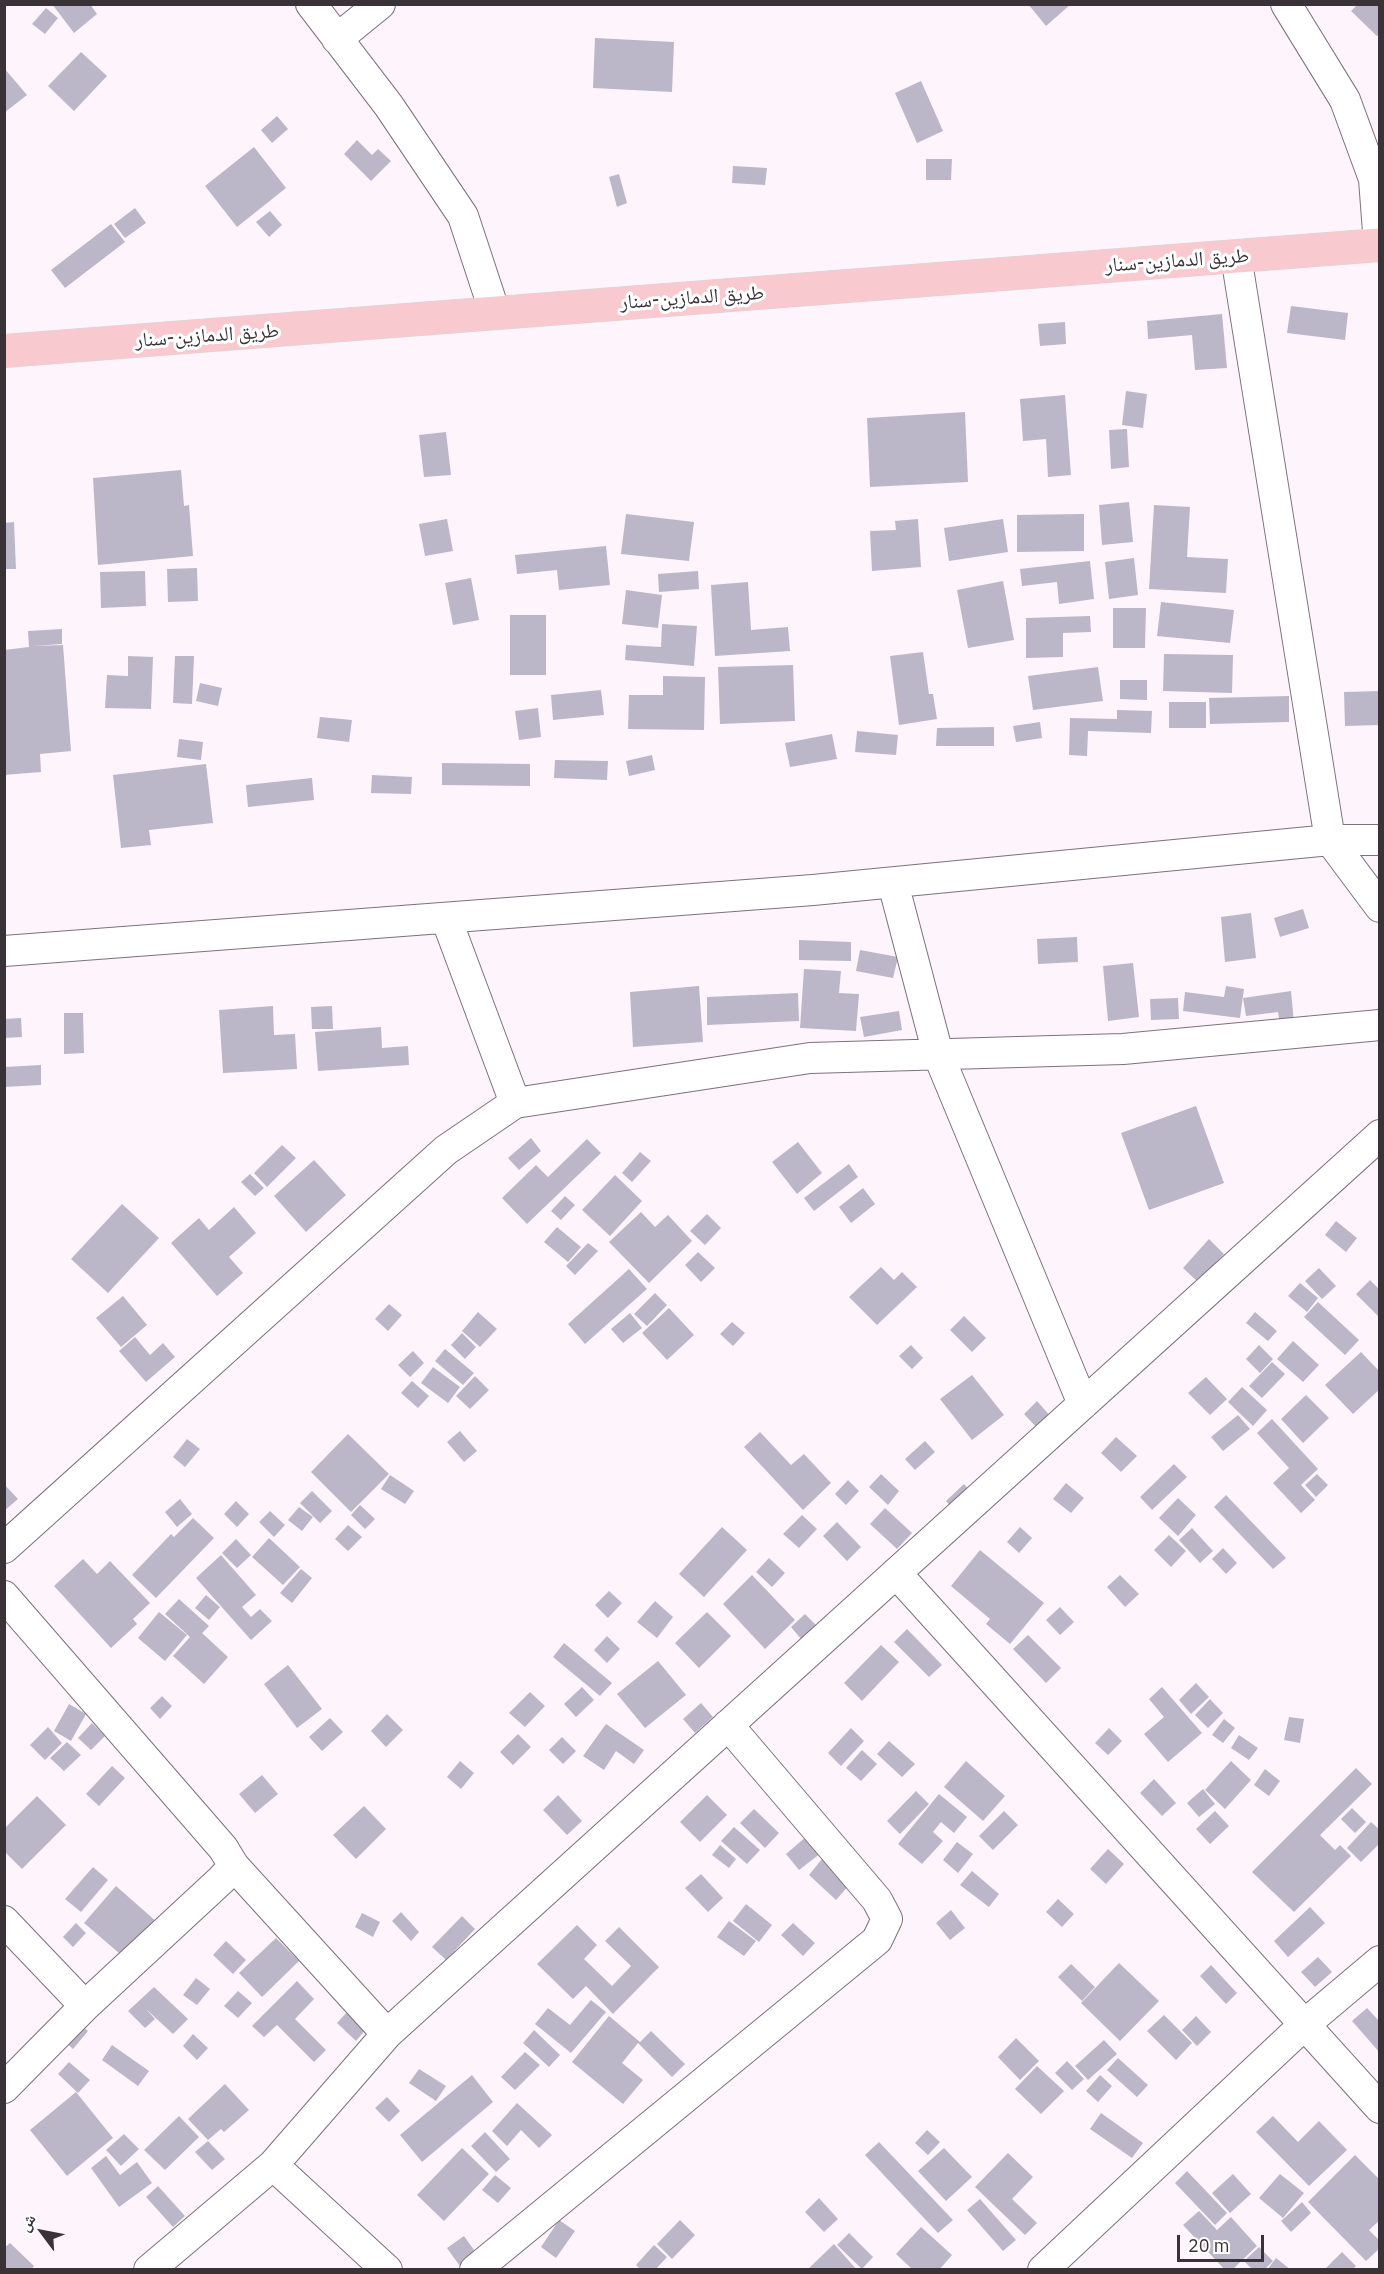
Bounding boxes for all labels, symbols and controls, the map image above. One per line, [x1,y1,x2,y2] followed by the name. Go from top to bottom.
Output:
[1104,244,1250,278] street label: طريق الدمازين-سنار
[619,281,765,315] street label: طريق الدمازين-سنار
[134,319,280,353] street label: طريق الدمازين-سنار
[12,2202,72,2262] north arrow
[14,2210,40,2235] text: ش
[1180,2223,1267,2261] scale bar
[1188,2234,1230,2257] text: 20 m

